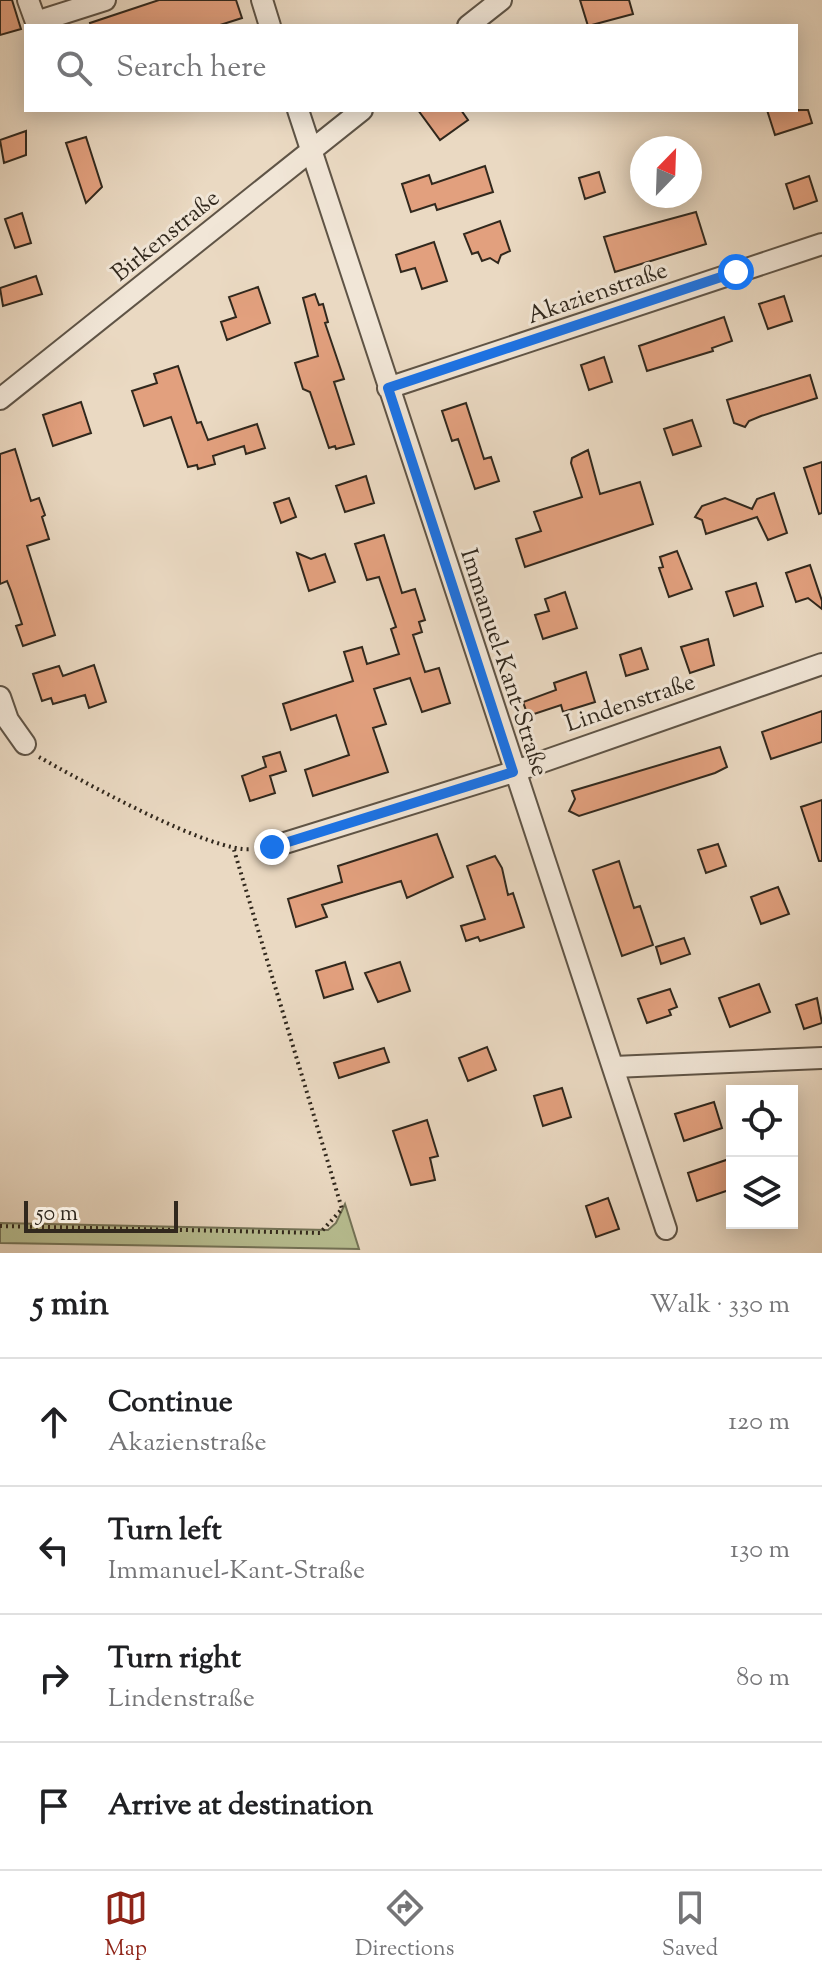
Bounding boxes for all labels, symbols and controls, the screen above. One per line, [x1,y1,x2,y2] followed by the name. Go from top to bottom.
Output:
[24,24,798,112] search box
[52,46,96,90] icon: search
[116,47,266,90] text: Search here
[630,136,702,208] north arrow
[105,182,228,291] street label: Birkenstraße
[523,254,672,334] street label: Akazienstraße
[718,254,754,290] route start
[450,545,556,781] street label: Immanuel-Kant-Straße
[561,666,700,742] street label: Lindenstraße
[254,829,290,865] route end
[726,1085,798,1229] map controls
[726,1085,798,1157] button: locate
[726,1157,798,1229] button: layers
[24,1197,178,1233] scale bar
[36,1199,78,1231] text: 50 m
[32,1281,109,1330] text: 5 min
[650,1287,790,1324] text: Walk · 330 m
[108,1382,233,1425] text: Continue
[32,1400,76,1444] icon: ahead
[728,1404,790,1441] text: 120 m
[108,1425,267,1462] text: Akazienstraße
[108,1510,222,1553] text: Turn left
[32,1528,76,1572] icon: left
[730,1532,790,1569] text: 130 m
[108,1553,365,1590] text: Immanuel-Kant-Straße
[108,1638,241,1681] text: Turn right
[32,1656,76,1700] icon: right
[736,1660,790,1697] text: 80 m
[108,1681,255,1718] text: Lindenstraße
[32,1784,76,1828] icon: arrive
[108,1785,373,1828] text: Arrive at destination
[104,1886,148,1966] tab: Map
[355,1886,454,1966] tab: Directions
[662,1886,718,1966] tab: Saved

